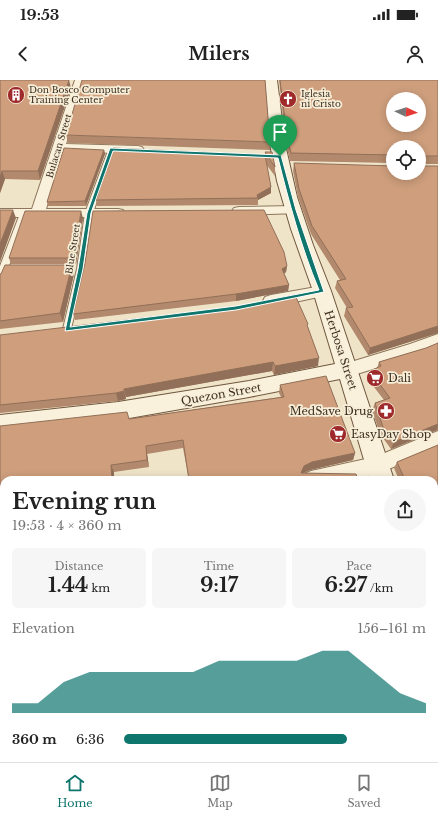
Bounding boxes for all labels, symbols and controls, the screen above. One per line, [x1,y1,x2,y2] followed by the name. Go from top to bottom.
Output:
[20,5,59,24] text: 19:53
[12,43,34,65] icon: back
[188,43,250,65] text: Milers
[404,43,426,65] icon: person
[29,84,130,105] place label: Don Bosco Computer Training Center
[6,85,26,105] building icon: Don Bosco Computer Training Center
[301,88,341,109] place label: Iglesia ni Cristo
[278,89,298,109] church icon: Iglesia ni Cristo
[386,92,426,132] north arrow
[386,92,426,180] map controls
[44,112,74,179] street label: Bulacan Street
[263,115,297,156] pin
[269,121,291,143] icon: arrive
[386,140,426,180] button: locate
[63,222,82,275] street label: Blue Street
[322,308,361,392] street label: Herbosa Street
[365,368,385,388] supermarket icon: Dali
[388,371,411,385] place label: Dali
[180,380,263,408] street label: Quezon Street
[376,401,396,421] pharmacy icon: MedSave Drug
[290,404,373,418] place label: MedSave Drug
[328,424,348,444] supermarket icon: EasyDay Shop
[351,427,431,441] place label: EasyDay Shop
[12,488,156,515] text: Evening run
[384,489,426,531] button: share
[12,517,122,534] text: 19:53 · 4 × 360 m
[55,559,103,573] text: Distance
[204,559,234,573] text: Time
[346,559,372,573] text: Pace
[48,573,88,597] text: 1.44
[200,573,238,597] text: 9:17
[325,573,367,597] text: 6:27
[88,581,110,595] text: km
[367,581,393,595] text: /km
[12,620,75,637] text: Elevation
[357,620,426,637] text: 156–161 m
[12,731,57,748] text: 360 m
[76,731,104,748] text: 6:36
[57,772,93,810] tab: Home
[207,772,233,810] tab: Map
[347,772,381,810] tab: Saved

